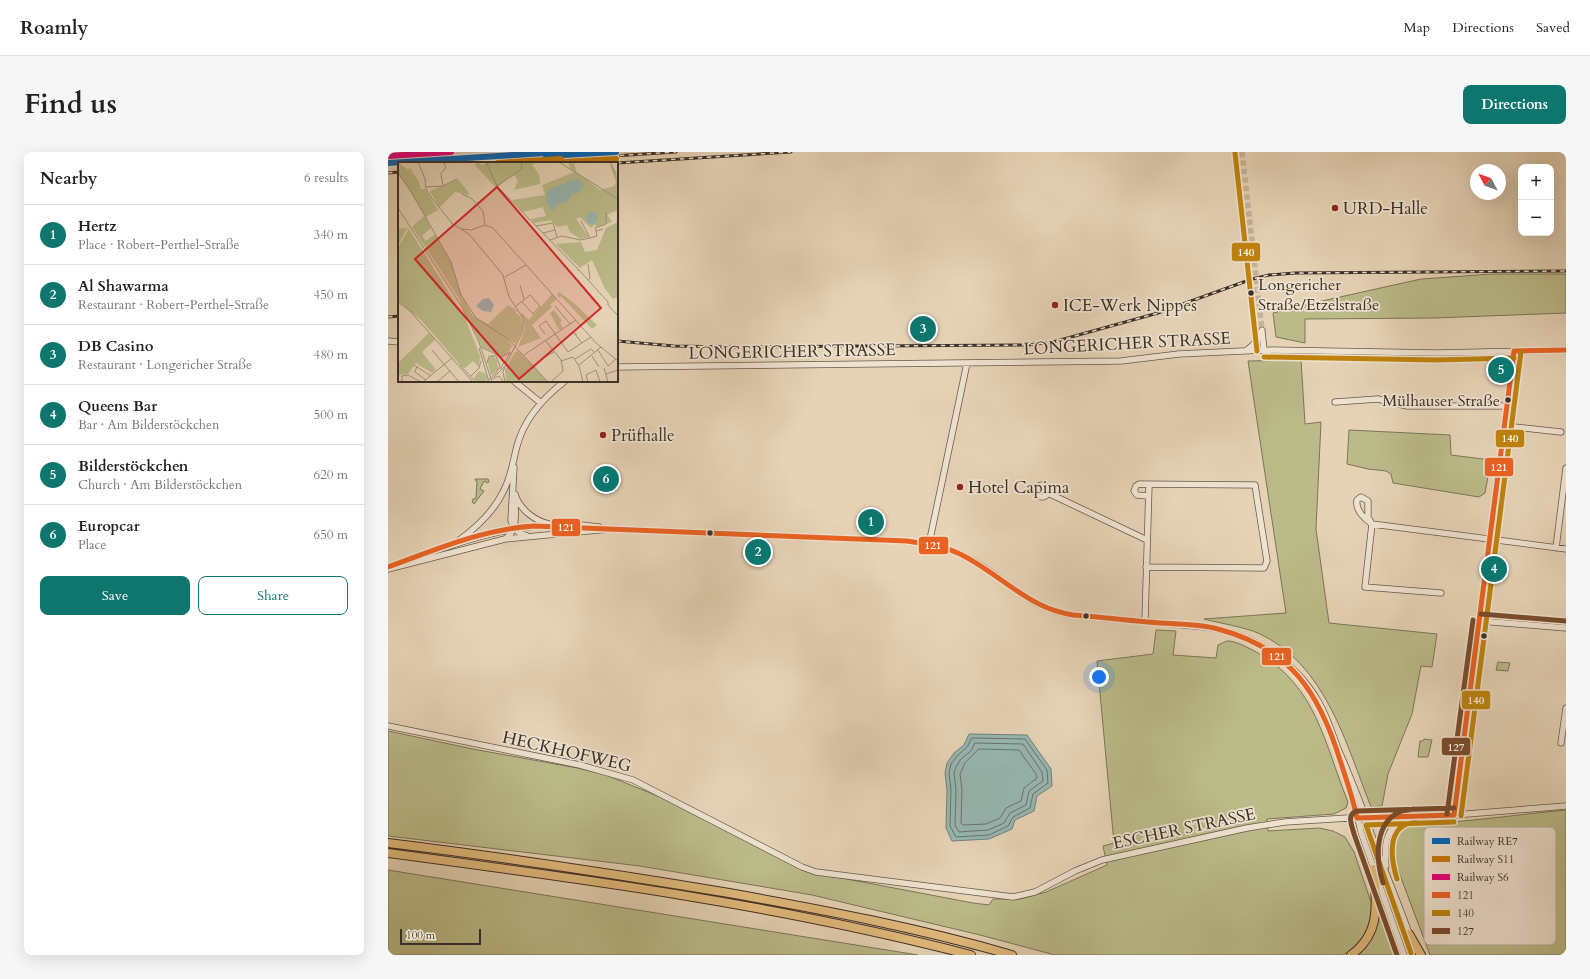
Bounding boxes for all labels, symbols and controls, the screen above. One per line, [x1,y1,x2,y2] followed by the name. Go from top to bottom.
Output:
[20,15,88,41] text: Roamly
[1404,18,1430,37] text: Map
[1452,18,1514,37] text: Directions
[1536,18,1570,37] text: Saved
[24,85,117,123] text: Find us
[1463,85,1566,124] button: Directions
[398,162,618,382] inset map
[1470,164,1506,200] north arrow
[1518,164,1554,236] map controls
[1518,164,1554,200] button: +
[40,167,97,190] text: Nearby
[304,169,348,187] text: 6 results
[1343,197,1428,220] place label: URD-Halle
[1518,200,1554,236] button: −
[1330,203,1340,213] marker: URD-Halle
[78,216,117,236] text: Hertz
[50,226,56,244] text: 1
[314,226,348,244] text: 340 m
[78,236,240,254] text: Place · Robert-Perthel-Straße
[1231,242,1261,262] line badge: 140
[1238,245,1255,260] text: 140
[1258,274,1379,316] place label: Longericher Straße/Etzelstraße
[78,276,169,296] text: Al Shawarma
[50,286,56,304] text: 2
[314,286,348,304] text: 450 m
[1246,288,1256,298] marker: Longericher Straße/Etzelstraße
[1063,294,1197,317] place label: ICE-Werk Nippes
[78,296,269,314] text: Restaurant · Robert-Perthel-Straße
[1050,300,1060,310] marker: ICE-Werk Nippes
[910,314,936,344] pin: 3
[1023,327,1231,360] street label: LONGERICHER STRASSE
[78,336,154,356] text: DB Casino
[688,338,896,365] street label: LONGERICHER STRASSE
[50,346,56,364] text: 3
[314,346,348,364] text: 480 m
[1488,355,1514,385] pin: 5
[78,356,252,374] text: Restaurant · Longericher Straße
[1382,390,1500,412] place label: Mülhauser Straße
[1503,395,1513,405] marker: Mülhauser Straße
[78,396,157,416] text: Queens Bar
[50,406,56,424] text: 4
[314,406,348,424] text: 500 m
[78,416,219,434] text: Bar · Am Bilderstöckchen
[611,424,675,447] place label: Prüfhalle
[1495,429,1525,448] line badge: 140
[598,430,608,440] marker: Prüfhalle
[1502,431,1519,446] text: 140
[78,456,188,476] text: Bilderstöckchen
[1484,457,1514,477] line badge: 121
[1491,460,1507,475] text: 121
[593,464,619,494] pin: 6
[50,466,56,484] text: 5
[314,466,348,484] text: 620 m
[78,476,242,494] text: Church · Am Bilderstöckchen
[968,476,1070,499] place label: Hotel Capima
[955,482,965,492] marker: Hotel Capima
[858,507,884,537] pin: 1
[78,516,140,536] text: Europcar
[551,518,581,537] line badge: 121
[558,520,574,535] text: 121
[50,526,56,544] text: 6
[314,526,348,544] text: 650 m
[705,528,715,538] unlabelled marker
[78,536,106,554] text: Place
[918,536,949,555] line badge: 121
[745,537,771,567] pin: 2
[925,538,941,553] text: 121
[1481,554,1507,584] pin: 4
[40,576,190,615] button: Save
[198,576,348,615] button: Share
[1081,611,1091,621] unlabelled marker
[1479,631,1489,641] unlabelled marker
[1261,647,1292,666] line badge: 121
[1269,649,1285,664] text: 121
[1089,667,1109,687] your location
[1461,690,1491,710] line badge: 140
[1468,693,1485,708] text: 140
[500,725,634,778] street label: HECKHOFWEG
[1441,737,1471,756] line badge: 127
[1448,740,1465,755] text: 127
[1111,802,1258,855] street label: ESCHER STRASSE
[1424,827,1556,945] legend
[1457,834,1518,849] text: Railway RE7
[1457,852,1514,867] text: Railway S11
[1457,870,1509,885] text: Railway S6
[1457,888,1474,903] text: 121
[1457,906,1474,921] text: 140
[1457,924,1474,939] text: 127
[400,927,481,946] scale bar
[406,928,435,943] text: 100 m

